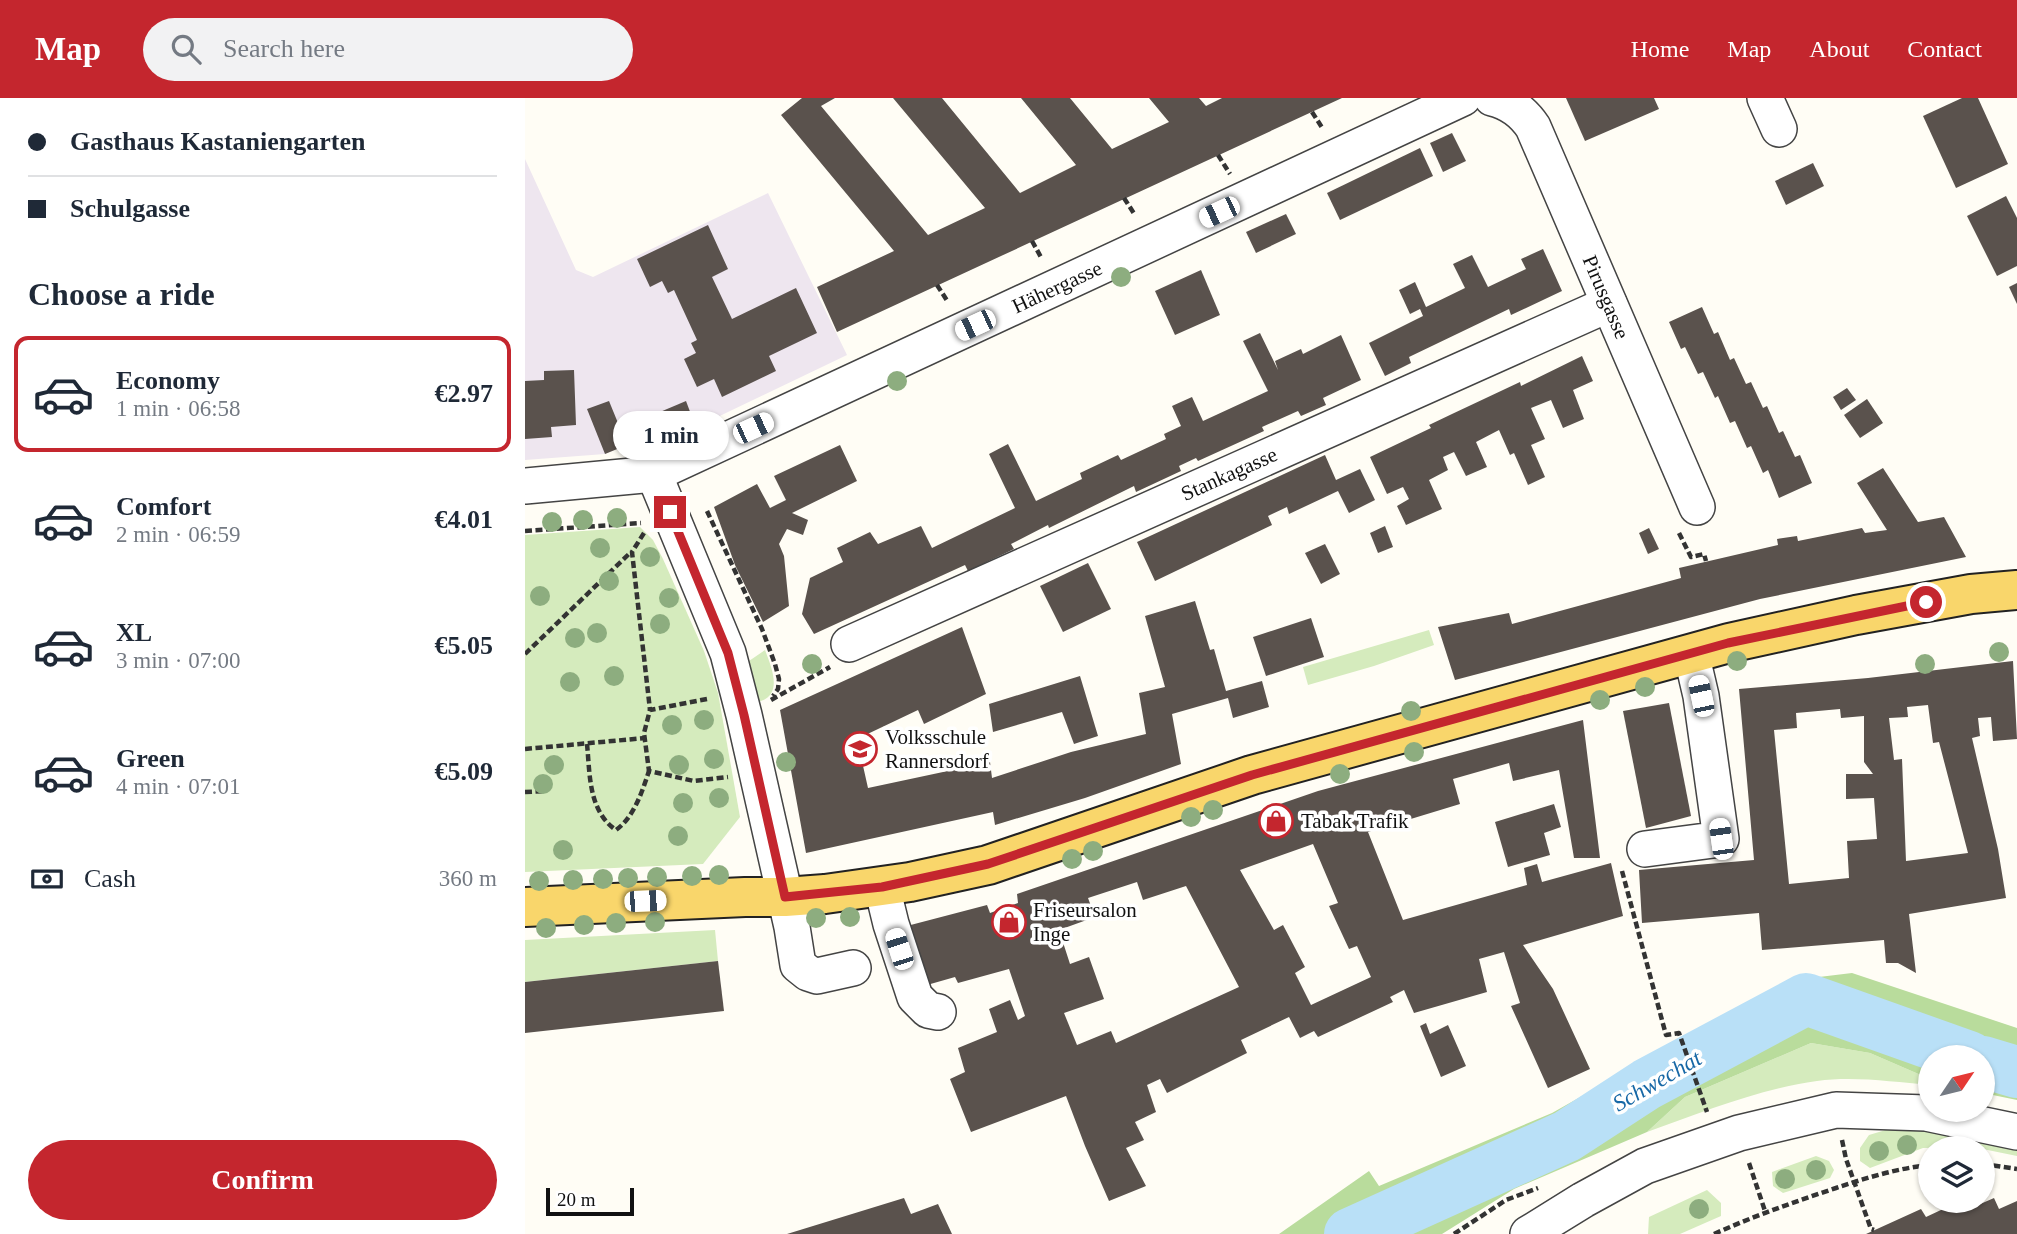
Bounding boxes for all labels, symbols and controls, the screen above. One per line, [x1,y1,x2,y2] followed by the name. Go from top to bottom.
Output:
[143,18,633,81] search box
[167,30,205,68] icon: search
[35,31,101,67] text: Map
[223,34,345,63] text: Search here
[1631,36,1689,62] text: Home
[1727,36,1771,62] text: Map
[1809,36,1869,62] text: About
[1907,36,1982,62] text: Contact
[70,127,365,156] text: Gasthaus Kastaniengarten
[70,194,190,223] text: Schulgasse
[1196,194,1243,230] car
[1578,251,1634,343] street label: Pirusgasse
[1008,256,1106,318] street label: Hähergasse
[28,276,215,312] text: Choose a ride
[952,307,999,343] car
[32,363,95,426] icon: car
[116,366,220,395] text: Economy
[435,379,493,408] text: €2.97
[116,396,241,421] text: 1 min · 06:58
[612,410,728,460] callout: 1 min
[730,410,777,446] car
[643,423,699,448] text: 1 min
[1177,442,1281,506] street label: Stankagasse
[32,489,95,552] icon: car
[116,492,211,521] text: Comfort
[654,496,686,528] route end
[435,505,493,534] text: €4.01
[116,522,241,547] text: 2 min · 06:59
[1910,586,1942,618] route start
[32,615,95,678] icon: car
[116,618,152,647] text: XL
[435,631,493,660] text: €5.05
[116,648,241,673] text: 3 min · 07:00
[1687,673,1716,719] car
[885,725,989,773] place label: Volksschule Rannersdorf
[841,730,879,768] school or university icon: Volksschule Rannersdorf
[32,741,95,804] icon: car
[116,744,185,773] text: Green
[435,757,493,786] text: €5.09
[116,774,241,799] text: 4 min · 07:01
[1257,802,1295,840] shop icon: Tabak Trafik
[1301,809,1409,833] place label: Tabak Trafik
[1708,817,1735,861] car
[28,860,66,898] icon: cash
[84,864,136,893] text: Cash
[439,866,497,891] text: 360 m
[624,890,667,912] car
[1033,898,1137,946] place label: Friseursalon Inge
[990,903,1028,941] shop icon: Friseursalon Inge
[883,926,916,972] car
[1608,1045,1706,1116] water label: Schwechat
[1918,1045,1995,1122] north arrow
[1918,1045,1995,1213] map controls
[1918,1136,1995,1213] button: layers
[28,1140,497,1220] button: Confirm
[546,1185,633,1217] scale bar
[557,1189,596,1210] text: 20 m

